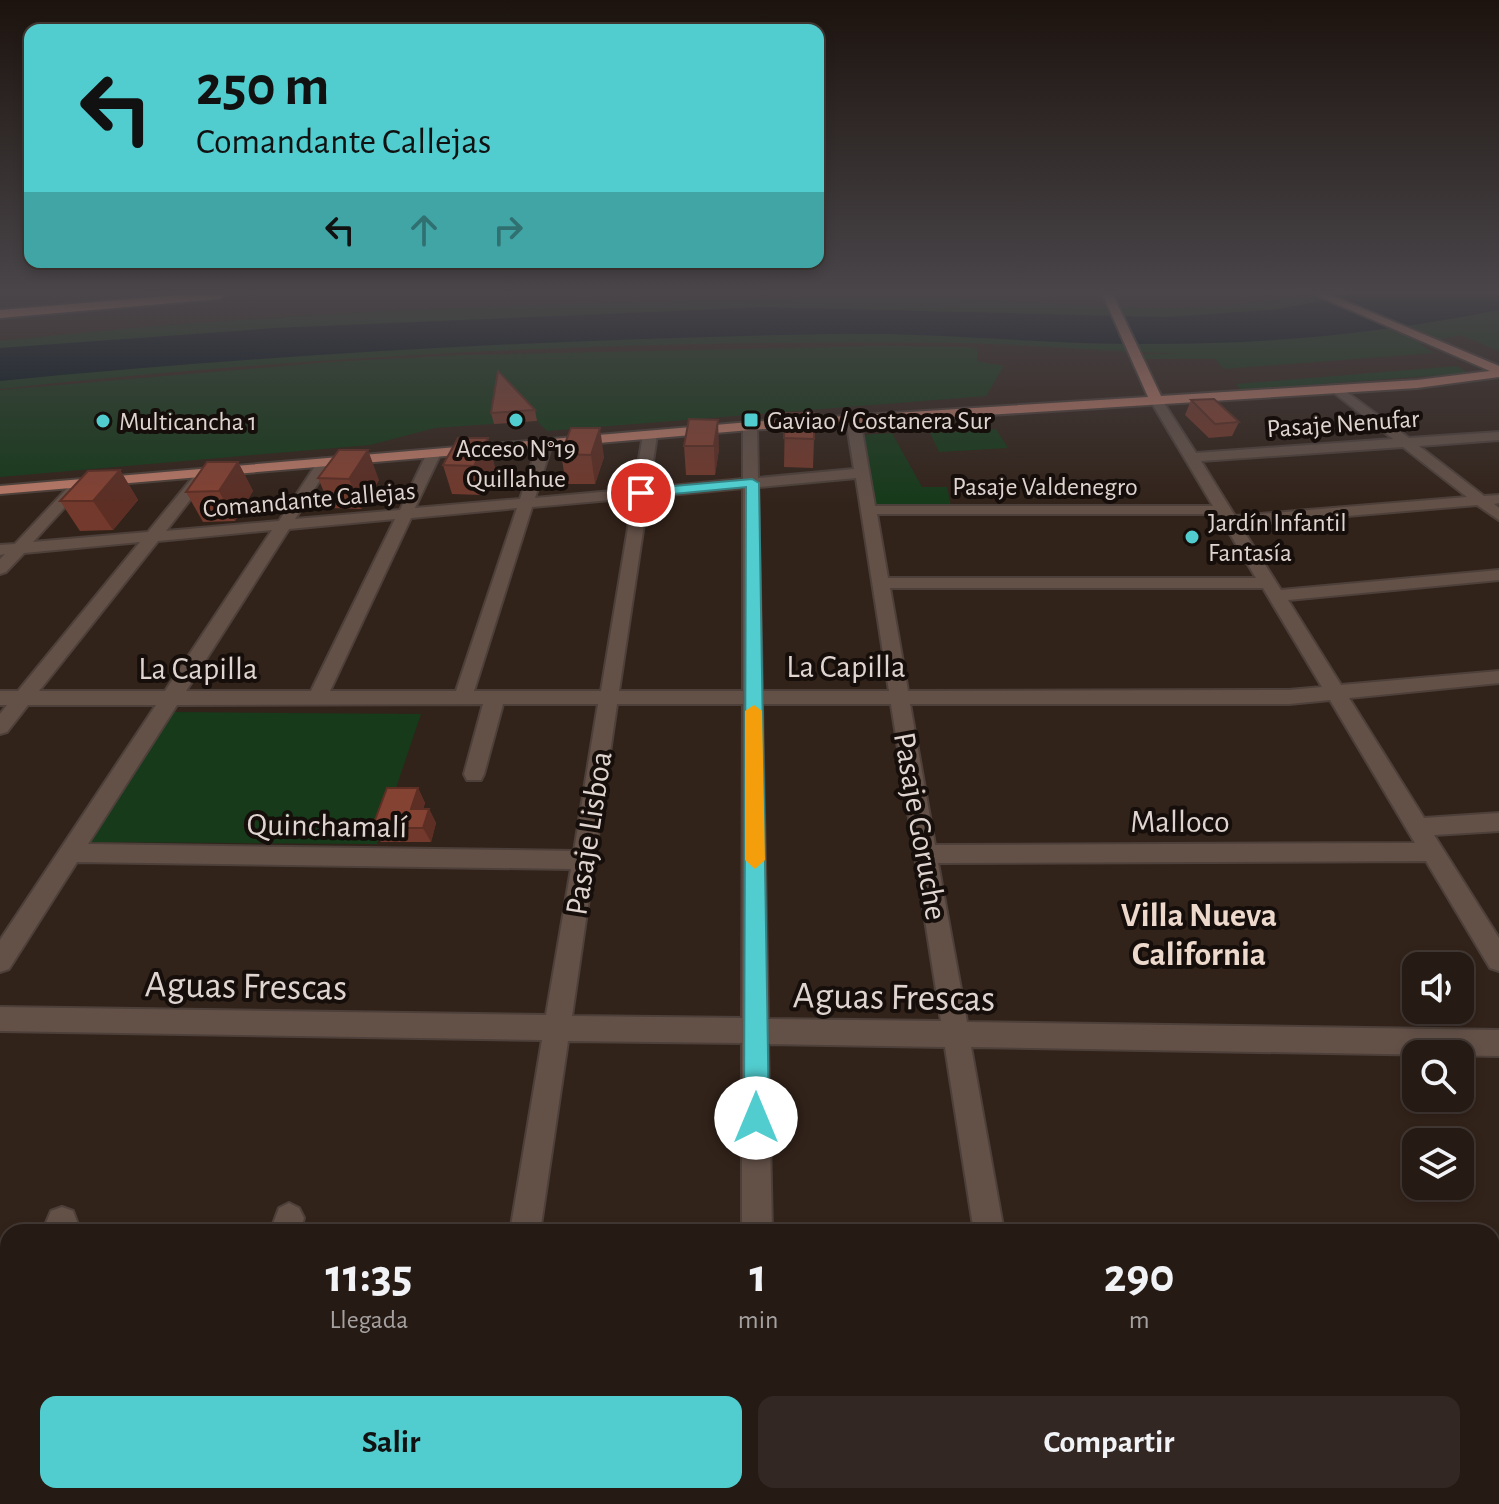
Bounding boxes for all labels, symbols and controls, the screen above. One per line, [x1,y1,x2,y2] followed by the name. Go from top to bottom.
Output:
[64,56,168,160] icon: left
[196,59,329,115] text: 250 m
[196,124,491,160] text: Comandante Callejas
[318,208,362,252] icon: left
[402,208,446,252] icon: ahead
[486,208,530,252] icon: right
[1266,406,1421,442] street label: Pasaje Nenufar
[767,408,992,434] place label: Gaviao / Costanera Sur
[119,409,257,435] place label: Multicancha 1
[507,411,525,429] marker: Acceso N°19 Quillahue
[742,411,760,429] marker: Gaviao / Costanera Sur
[94,412,112,430] marker: Multicancha 1
[456,436,576,492] place label: Acceso N°19 Quillahue
[607,459,675,527] pin
[619,471,663,515] icon: arrive
[952,474,1138,500] street label: Pasaje Valdenegro
[202,478,416,522] street label: Comandante Callejas
[1208,510,1347,566] place label: Jardín Infantil Fantasía
[1183,528,1201,546] marker: Jardín Infantil Fantasía
[786,651,906,683] street label: La Capilla
[138,653,258,685] street label: La Capilla
[888,730,952,923] street label: Pasaje Goruche
[560,749,618,917] street label: Pasaje Lisboa
[1130,806,1230,838] street label: Malloco
[246,809,408,843] street label: Quinchamalí
[1121,899,1277,972] district label: Villa Nueva California
[1402,952,1474,1200] map controls
[1402,952,1474,1024] button: sound
[144,966,348,1008] street label: Aguas Frescas
[792,977,996,1019] street label: Aguas Frescas
[1402,1040,1474,1112] button: search
[714,1076,798,1160] position arrow
[1402,1128,1474,1200] button: layers
[325,1253,412,1301] text: 11:35
[749,1253,767,1301] text: 1
[1104,1253,1175,1301] text: 290
[330,1307,408,1333] text: Llegada
[738,1307,778,1333] text: min
[1129,1307,1150,1333] text: m
[40,1396,742,1488] button: Salir
[758,1396,1460,1488] button: Compartir

